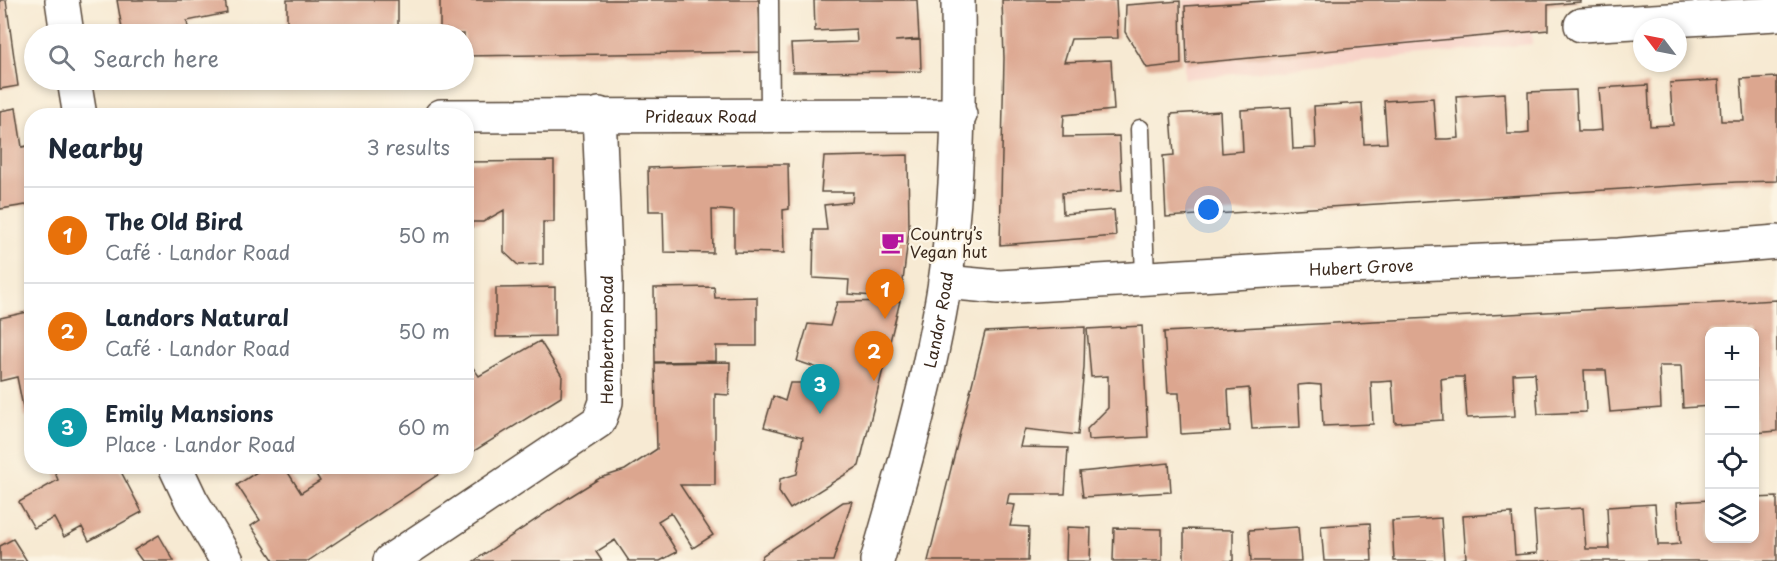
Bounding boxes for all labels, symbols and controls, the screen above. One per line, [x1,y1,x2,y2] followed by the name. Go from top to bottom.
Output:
[1633,18,1687,72] north arrow
[24,24,474,90] search box
[45,41,78,74] icon: search
[93,41,219,74] text: Search here
[645,103,757,128] street label: Prideaux Road
[48,128,143,167] text: Nearby
[367,132,450,162] text: 3 results
[1194,195,1223,224] your location
[105,204,243,237] text: The Old Bird
[63,220,72,250] text: 1
[398,220,450,250] text: 50 m
[910,221,988,263] place label: Country’s Vegan hut
[879,229,905,255] cafe icon: Country’s Vegan hut
[105,237,290,267] text: Café · Landor Road
[1308,252,1414,281] street label: Hubert Grove
[866,270,904,319] pin: 1
[917,270,958,370] street label: Landor Road
[594,275,618,404] street label: Hemberton Road
[105,300,289,333] text: Landors Natural
[60,316,75,346] text: 2
[398,316,450,346] text: 50 m
[1705,327,1759,543] map controls
[1705,327,1759,381] button: +
[854,332,894,381] pin: 2
[105,333,290,363] text: Café · Landor Road
[800,364,840,414] pin: 3
[1705,381,1759,435] button: −
[105,396,274,429] text: Emily Mansions
[61,412,74,442] text: 3
[398,412,450,442] text: 60 m
[105,429,296,459] text: Place · Landor Road
[1705,435,1759,489] button: locate
[1705,489,1759,543] button: layers

